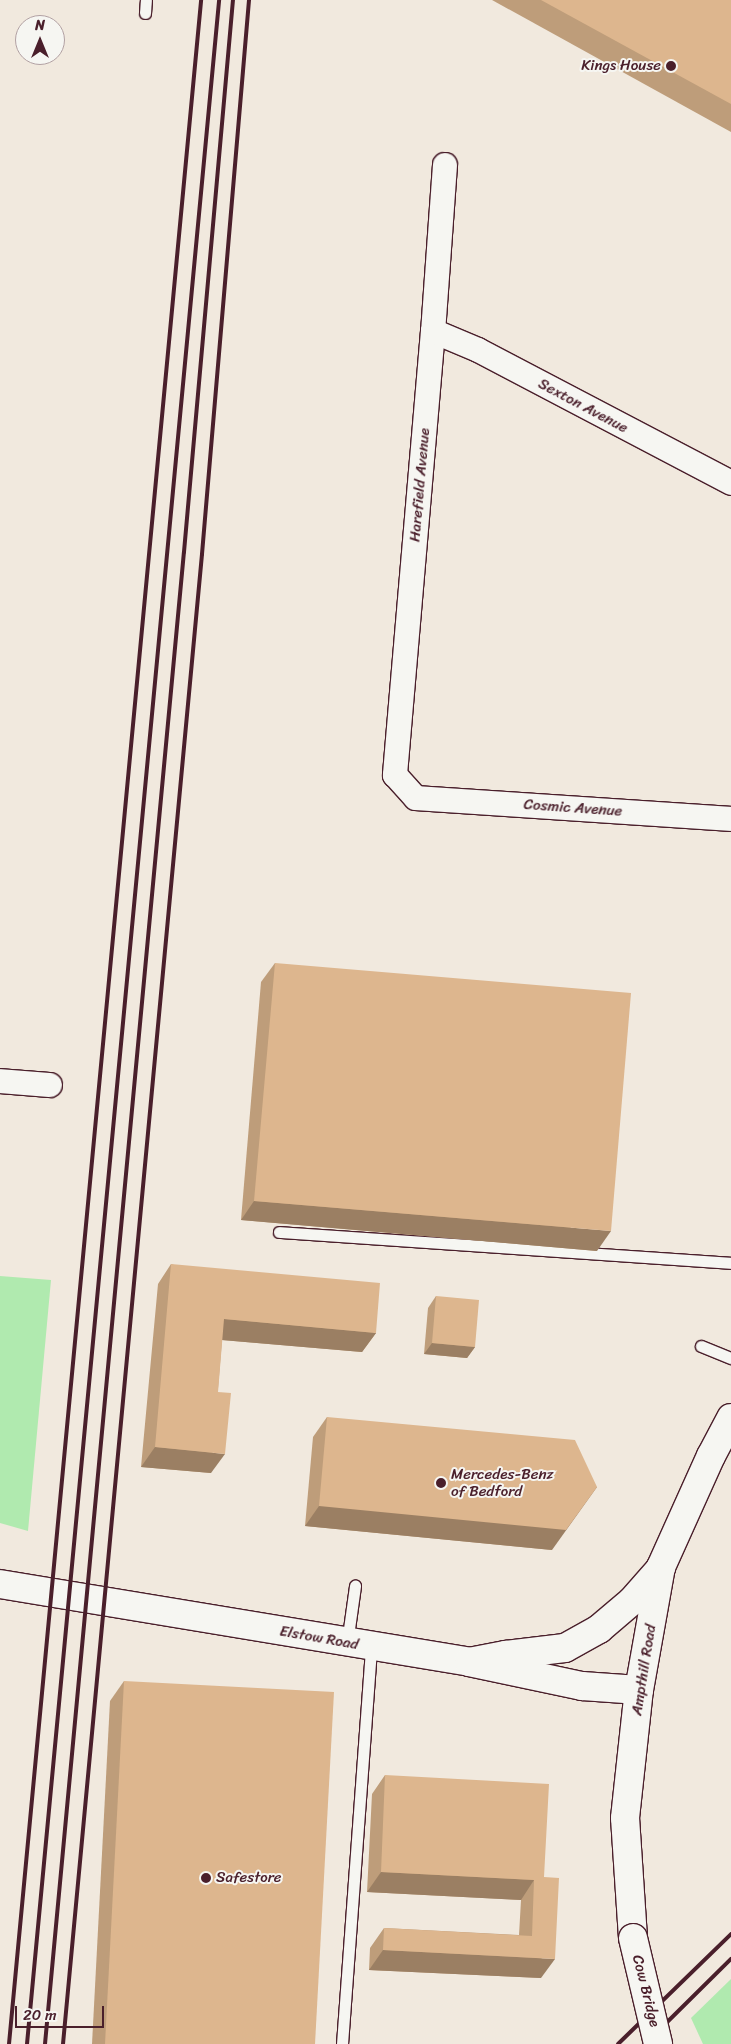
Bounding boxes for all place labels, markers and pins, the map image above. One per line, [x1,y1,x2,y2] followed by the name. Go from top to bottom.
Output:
[582,57,661,75] place label: Kings House
[665,60,677,72] marker: Kings House
[451,1465,554,1500] place label: Mercedes-Benz of Bedford
[435,1477,447,1489] marker: Mercedes-Benz of Bedford
[216,1869,282,1887] place label: Safestore
[200,1872,212,1884] marker: Safestore

